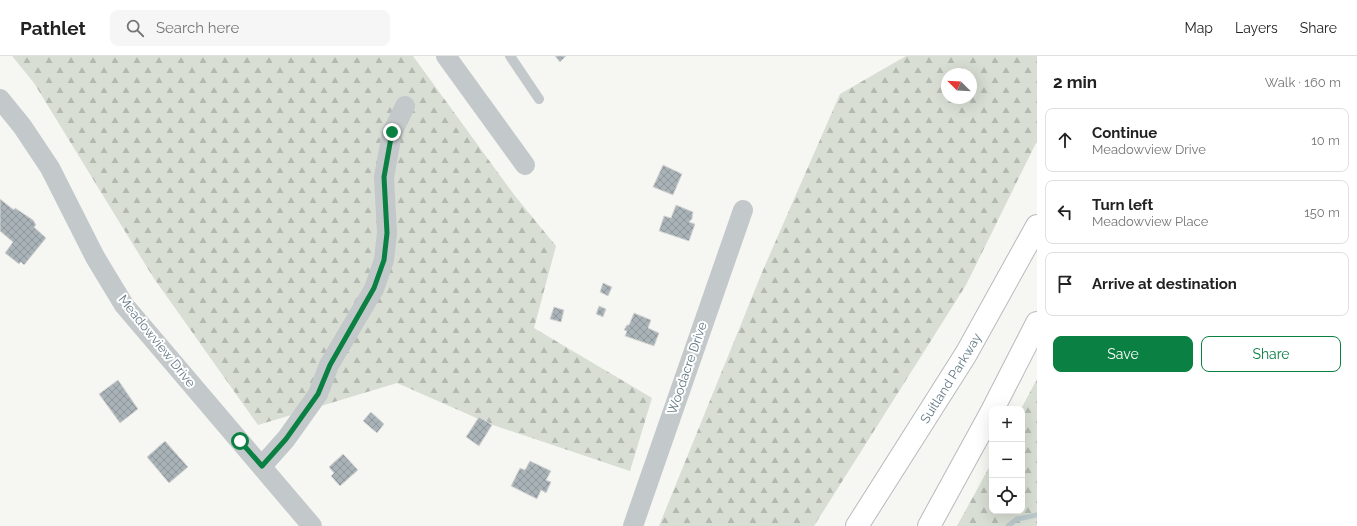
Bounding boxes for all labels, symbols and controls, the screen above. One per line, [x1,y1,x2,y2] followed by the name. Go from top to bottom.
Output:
[110,10,390,46] search box
[20,17,86,39] text: Pathlet
[124,17,146,39] icon: search
[156,19,239,37] text: Search here
[1185,20,1213,36] text: Map
[1235,20,1278,36] text: Layers
[1300,20,1337,36] text: Share
[941,68,977,104] north arrow
[1053,72,1097,92] text: 2 min
[1265,75,1341,90] text: Walk · 160 m
[383,123,401,141] route end
[1092,124,1157,142] text: Continue
[1054,129,1076,151] icon: ahead
[1311,133,1340,148] text: 10 m
[1092,142,1206,157] text: Meadowview Drive
[1092,196,1153,214] text: Turn left
[1054,201,1076,223] icon: left
[1304,205,1340,220] text: 150 m
[1092,214,1208,229] text: Meadowview Place
[1054,273,1076,295] icon: arrive
[1092,275,1237,293] text: Arrive at destination
[115,292,199,390] street label: Meadowview Drive
[664,319,710,416] street label: Woodacre Drive
[917,330,984,426] street label: Suitland Parkway
[1053,336,1193,372] button: Save
[1201,336,1341,372] button: Share
[989,406,1025,514] map controls
[989,406,1025,442] button: +
[231,432,249,450] route start
[989,442,1025,478] button: −
[989,478,1025,514] button: locate

